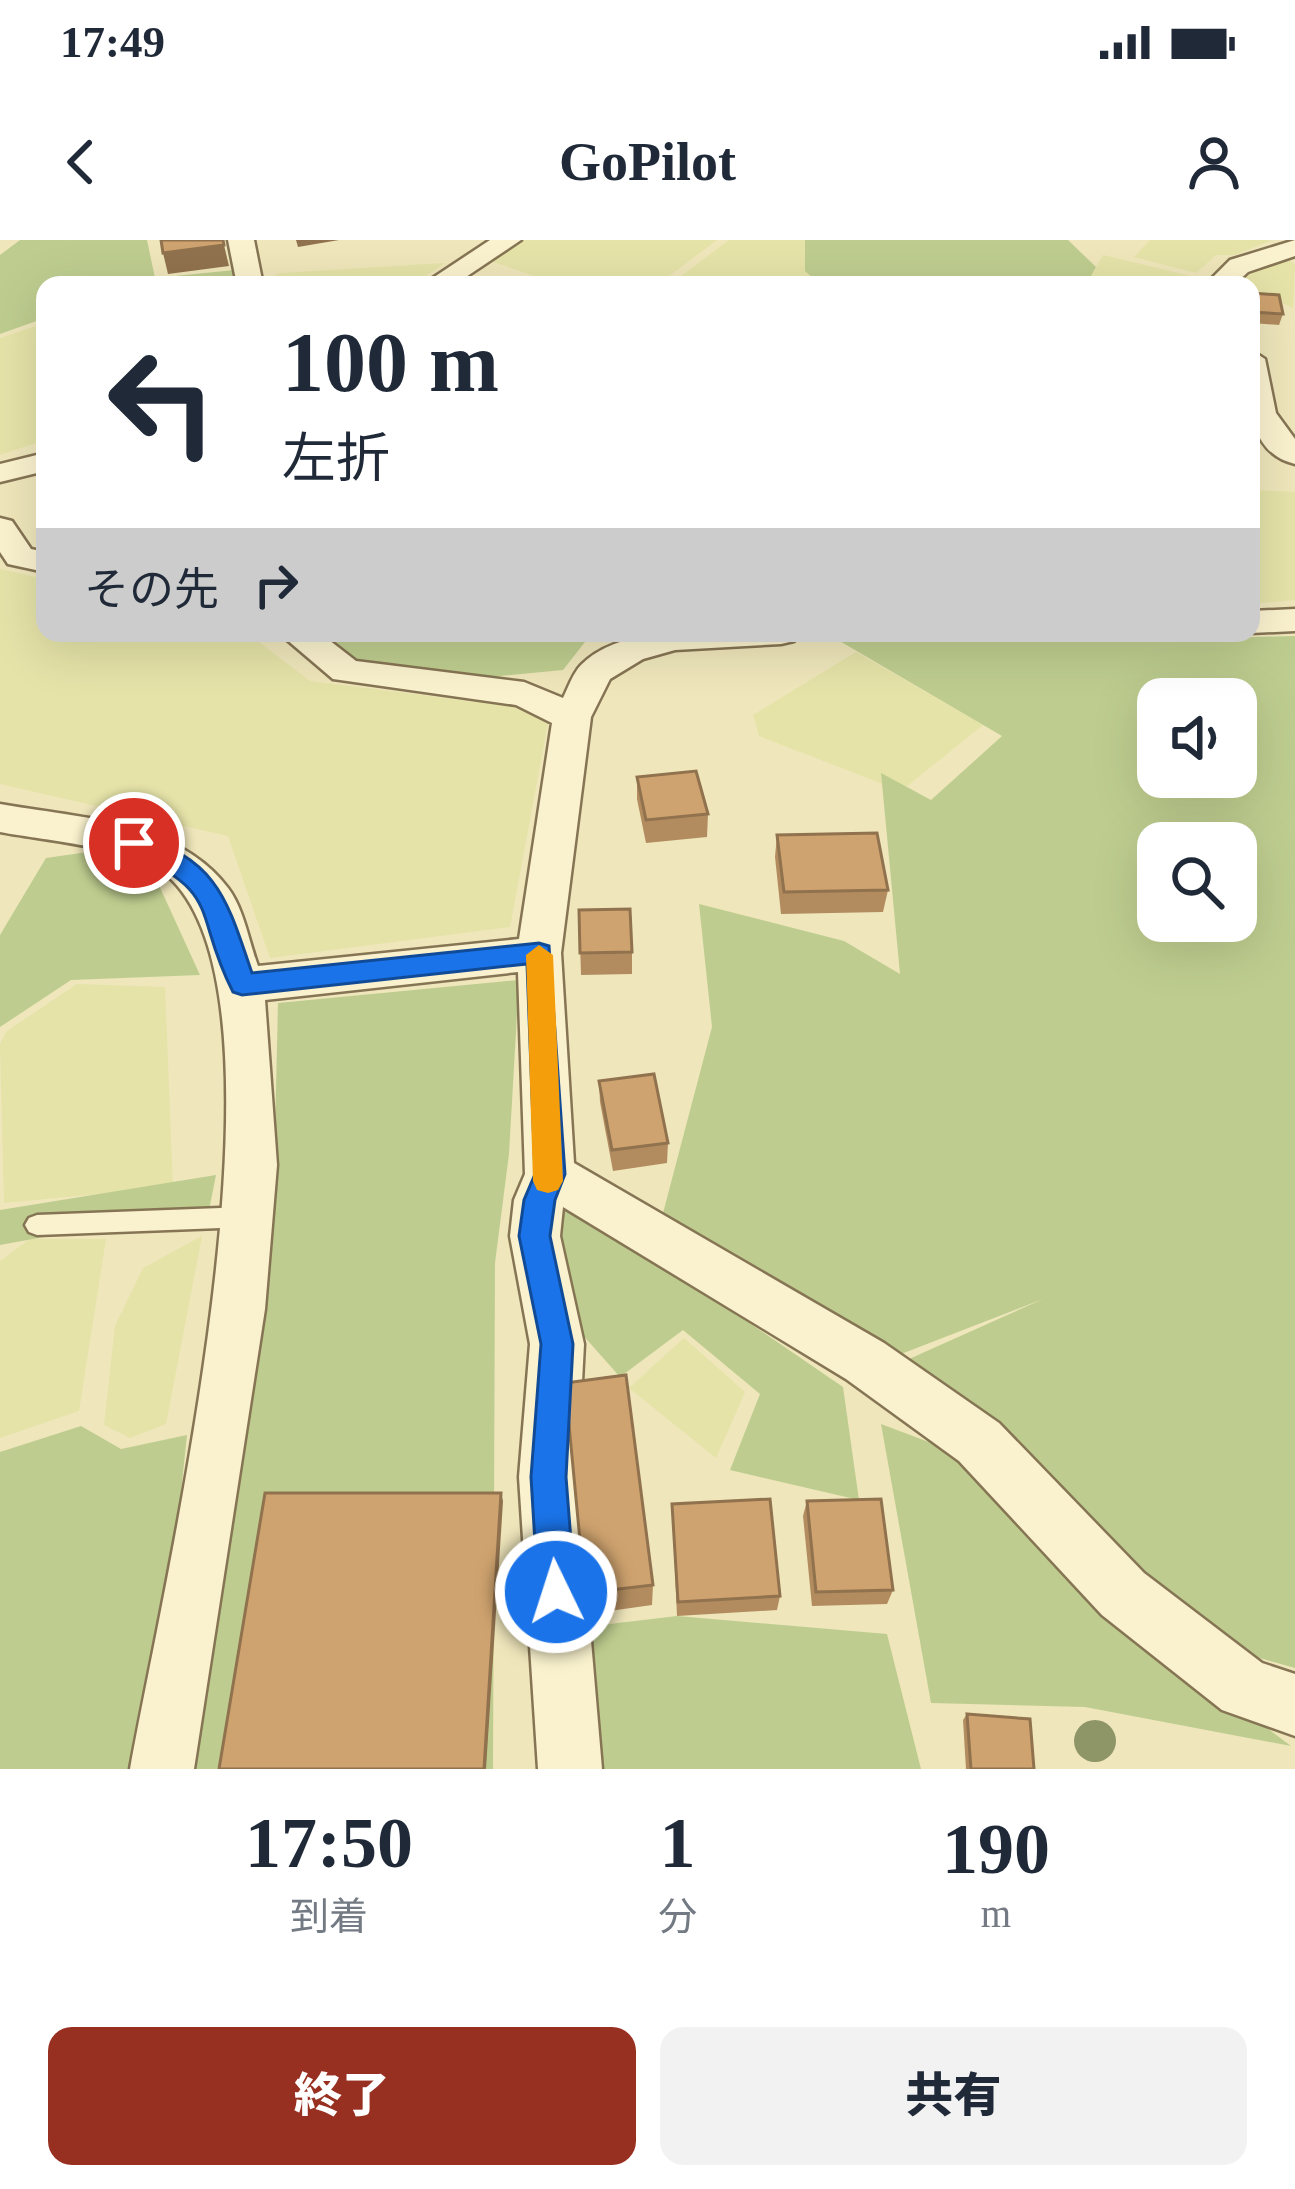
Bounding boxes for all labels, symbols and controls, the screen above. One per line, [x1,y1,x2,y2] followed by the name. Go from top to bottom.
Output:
[60,17,165,67] text: 17:49
[48,129,114,195] icon: back
[1181,129,1247,195] icon: person
[559,132,736,192] text: GoPilot
[282,316,499,409] text: 100 m
[84,324,240,480] icon: left
[282,429,390,489] text: 左折
[243,552,309,618] icon: right
[84,565,219,615] text: その先
[1137,678,1257,942] map controls
[1137,678,1257,798] button: sound
[83,792,185,894] pin
[101,810,167,876] icon: arrive
[1137,822,1257,942] button: search
[493,1529,619,1655] position arrow
[245,1803,413,1883] text: 17:50
[659,1803,695,1883] text: 1
[942,1809,1050,1889] text: 190
[981,1892,1011,1935] text: m
[290,1895,368,1938] text: 到着
[658,1895,697,1938] text: 分
[48,2027,636,2165] button: 終了
[660,2027,1247,2165] button: 共有

